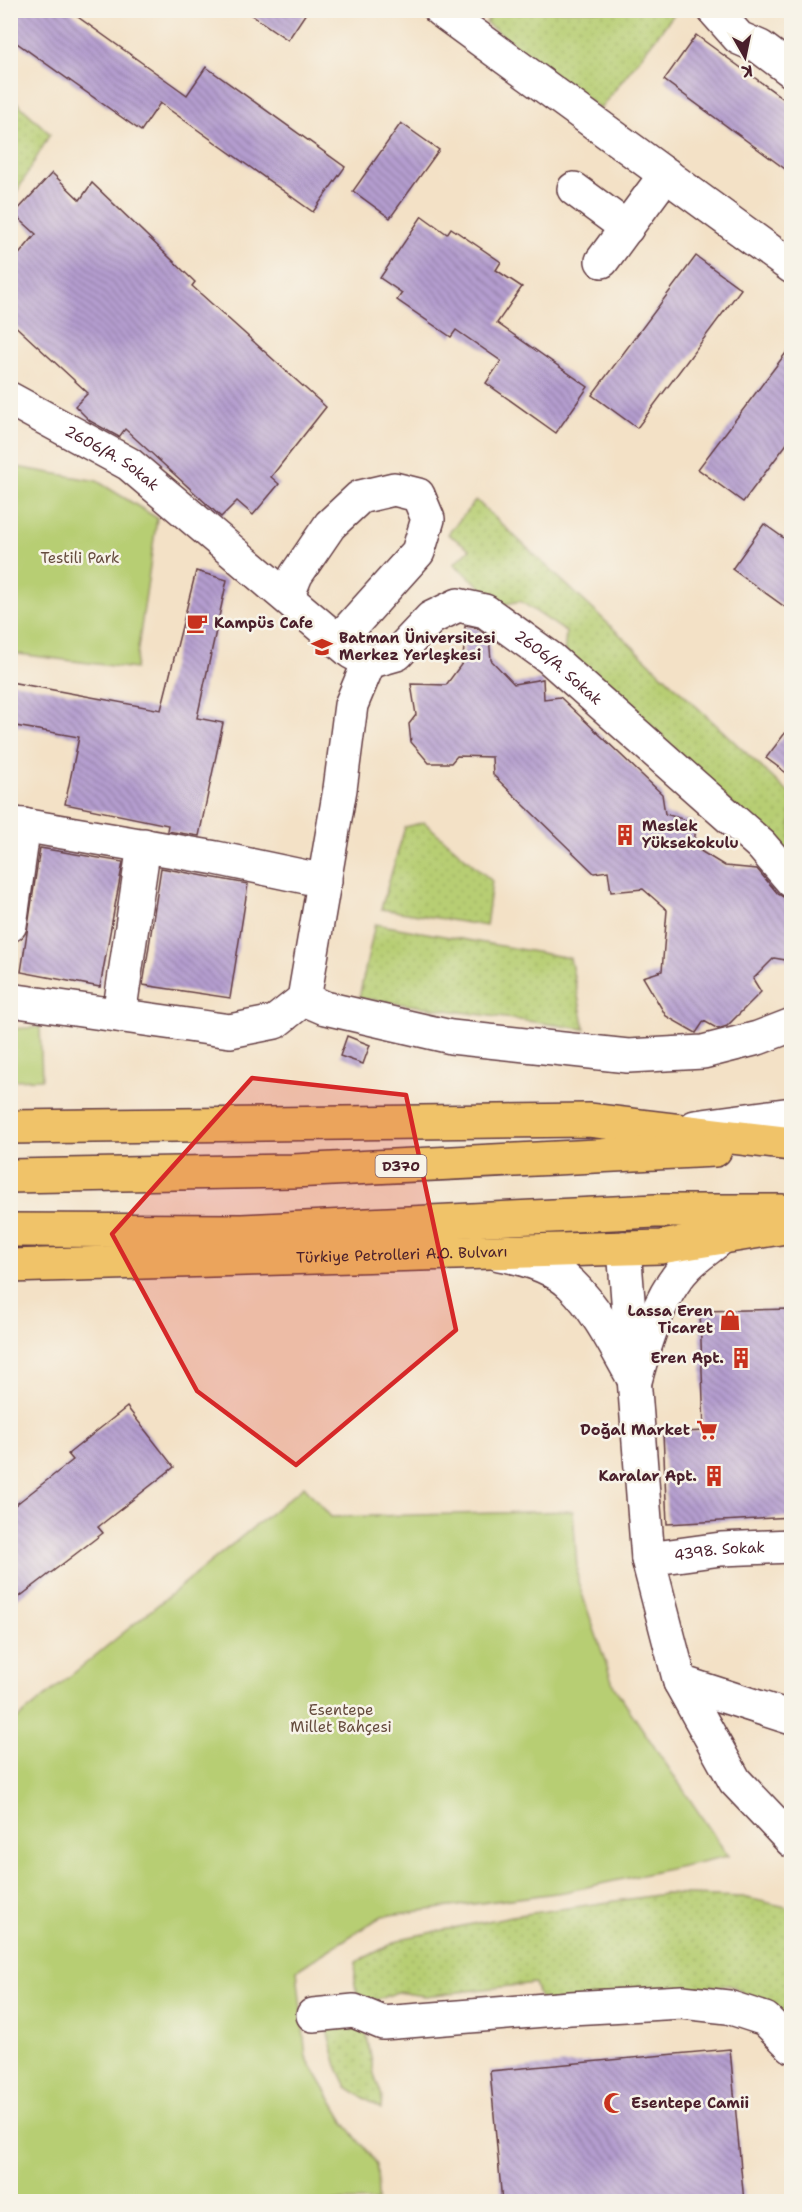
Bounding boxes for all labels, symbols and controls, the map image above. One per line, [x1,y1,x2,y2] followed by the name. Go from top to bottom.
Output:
[715,27,775,87] north arrow
[740,60,754,83] text: K
[61,421,163,495] street label: 2606/A. Sokak
[40,548,120,568] park label: Testili Park
[185,611,209,635] cafe icon: Kampüs Cafe
[214,613,313,633] place label: Kampüs Cafe
[510,626,606,710] street label: 2606/A. Sokak
[339,628,496,665] place label: Batman Üniversitesi Merkez Yerleşkesi
[310,635,334,659] school or university icon: Batman Üniversitesi Merkez Yerleşkesi
[642,816,739,853] place label: Meslek Yüksekokulu
[613,823,637,847] building icon: Meslek Yüksekokulu
[376,1155,426,1177] road number: D370
[296,1241,508,1268] street label: Türkiye Petrolleri A.O. Bulvarı
[628,1301,713,1338] place label: Lassa Eren Ticaret
[718,1308,742,1332] shop icon: Lassa Eren Ticaret
[729,1346,753,1370] building icon: Eren Apt.
[651,1348,724,1368] place label: Eren Apt.
[695,1418,719,1442] supermarket icon: Doğal Market
[580,1420,690,1440] place label: Doğal Market
[702,1464,726,1488] building icon: Karalar Apt.
[599,1466,697,1486] place label: Karalar Apt.
[673,1537,765,1565] street label: 4398. Sokak
[290,1700,392,1737] park label: Esentepe Millet Bahçesi
[602,2091,626,2115] mosque icon: Esentepe Camii
[631,2093,749,2113] place label: Esentepe Camii

